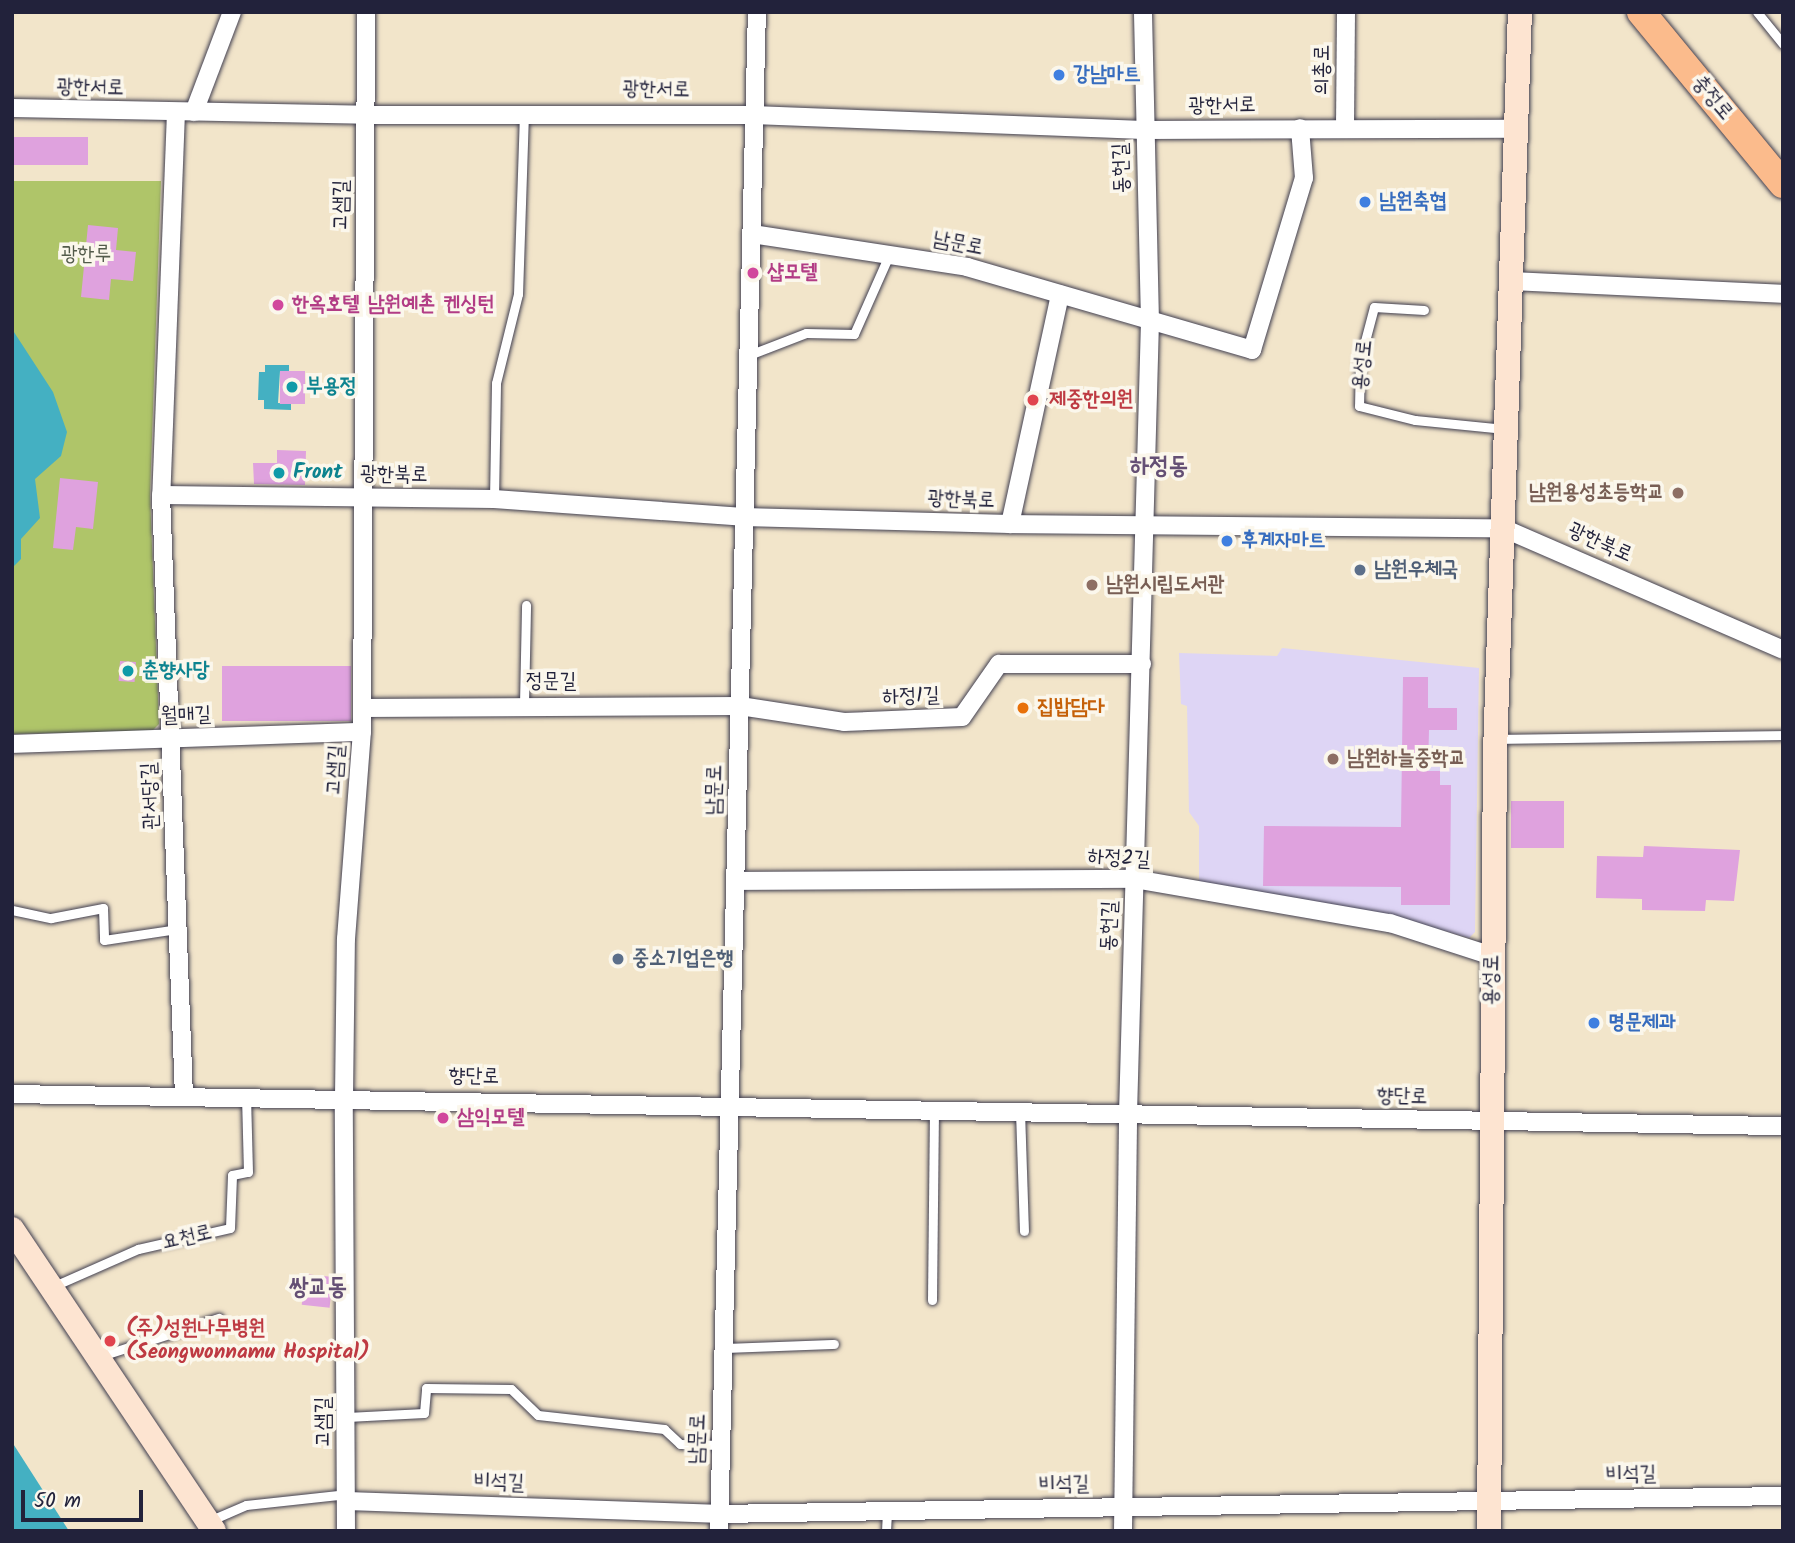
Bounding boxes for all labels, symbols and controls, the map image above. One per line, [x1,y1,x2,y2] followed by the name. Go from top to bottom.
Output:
[1310,45,1336,95] street label: 의총로
[1073,62,1141,88] place label: 강남마트
[1051,67,1067,83] marker: 강남마트
[1686,70,1738,126] street label: 충정로
[56,75,124,101] street label: 광한서로
[622,77,690,103] street label: 광한서로
[1188,93,1256,119] street label: 광한서로
[1109,142,1135,194] street label: 동헌길
[329,179,355,231] street label: 고샘길
[1379,189,1447,215] place label: 남원축협
[1357,194,1373,210] marker: 남원축협
[931,227,985,261] street label: 남문로
[61,242,111,268] park label: 광한루
[767,260,818,286] place label: 샵모텔
[745,265,761,281] marker: 샵모텔
[292,292,494,318] place label: 한옥호텔 남원예촌 켄싱턴
[270,297,286,313] marker: 한옥호텔 남원예촌 켄싱턴
[1348,338,1378,392] street label: 용성로
[306,374,357,400] place label: 부용정
[284,379,300,395] marker: 부용정
[1049,387,1133,413] place label: 제중한의원
[1023,390,1043,410] marker: 제중한의원
[1130,453,1188,481] district label: 하정동
[293,460,343,486] place label: Front
[360,462,428,488] street label: 광한북로
[271,465,287,481] marker: Front
[1529,480,1664,506] place label: 남원용성초등학교
[1670,485,1686,501] marker: 남원용성초등학교
[927,486,995,514] street label: 광한북로
[1564,518,1636,568] street label: 광한북로
[1241,528,1325,554] place label: 후계자마트
[1219,533,1235,549] marker: 후계자마트
[1374,557,1458,583] place label: 남원우체국
[1352,562,1368,578] marker: 남원우체국
[1106,572,1224,598] place label: 남원시립도서관
[1084,577,1100,593] marker: 남원시립도서관
[142,658,210,684] place label: 춘향사당
[120,663,136,679] marker: 춘향사당
[526,669,576,695] street label: 정문길
[882,683,940,711] street label: 하정1길
[1037,695,1105,721] place label: 집밥담다
[1015,700,1031,716] marker: 집밥담다
[160,703,212,729] street label: 월매길
[322,744,350,796] street label: 고샘길
[1347,746,1465,772] place label: 남원하늘중학교
[1325,751,1341,767] marker: 남원하늘중학교
[137,762,165,830] street label: 관서당길
[702,764,728,816] street label: 남문로
[1087,845,1151,873] street label: 하정2길
[1097,900,1123,952] street label: 동헌길
[632,946,733,972] place label: 중소기업은행
[610,951,626,967] marker: 중소기업은행
[1479,954,1505,1006] street label: 용성로
[1608,1010,1676,1036] place label: 명문제과
[1586,1015,1602,1031] marker: 명문제과
[448,1064,500,1090] street label: 향단로
[1376,1084,1428,1110] street label: 향단로
[457,1105,525,1131] place label: 삼익모텔
[435,1110,451,1126] marker: 삼익모텔
[159,1220,215,1256] street label: 요천로
[289,1274,347,1302] district label: 쌍교동
[126,1316,370,1366] place label: (주)성원나무병원 (Seongwonnamu Hospital)
[100,1331,120,1351] marker: (주)성원나무병원 (Seongwonnamu Hospital)
[311,1397,337,1447] street label: 고샘길
[685,1413,711,1465] street label: 남문로
[1605,1462,1657,1488] street label: 비석길
[473,1470,525,1496] street label: 비석길
[1038,1472,1090,1498] street label: 비석길
[24,1476,147,1520] scale bar
[34,1485,81,1518] text: 50 m

